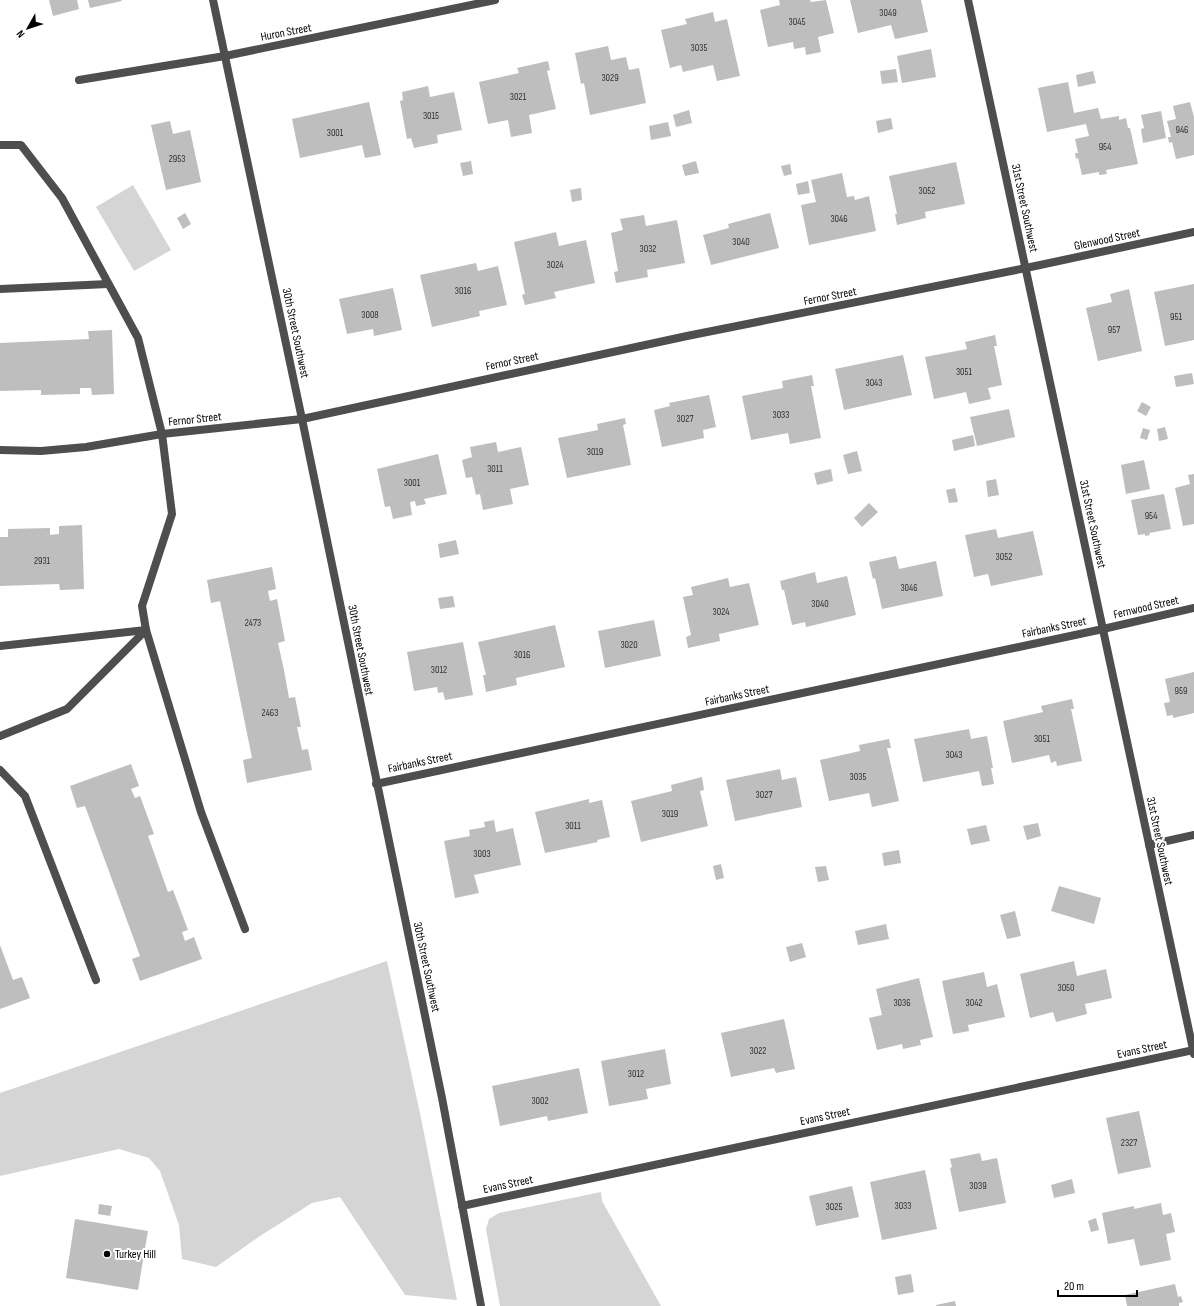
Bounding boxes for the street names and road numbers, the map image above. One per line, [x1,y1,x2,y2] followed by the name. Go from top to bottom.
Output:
[259,20,313,45] street label: Huron Street
[1008,163,1041,254] street label: 31st Street Southwest
[1073,225,1142,254] street label: Glenwood Street
[802,284,858,309] street label: Fernor Street
[279,287,312,380] street label: 30th Street Southwest
[484,349,540,374] street label: Fernor Street
[168,409,223,430] street label: Fernor Street
[1076,479,1109,570] street label: 31st Street Southwest
[1112,593,1181,622] street label: Fernwood Street
[344,604,377,697] street label: 30th Street Southwest
[1021,613,1088,642] street label: Fairbanks Street
[704,681,771,710] street label: Fairbanks Street
[387,748,454,777] street label: Fairbanks Street
[1143,796,1176,887] street label: 31st Street Southwest
[410,921,443,1014] street label: 30th Street Southwest
[1116,1037,1169,1062] street label: Evans Street
[799,1104,852,1129] street label: Evans Street
[482,1172,535,1197] street label: Evans Street

